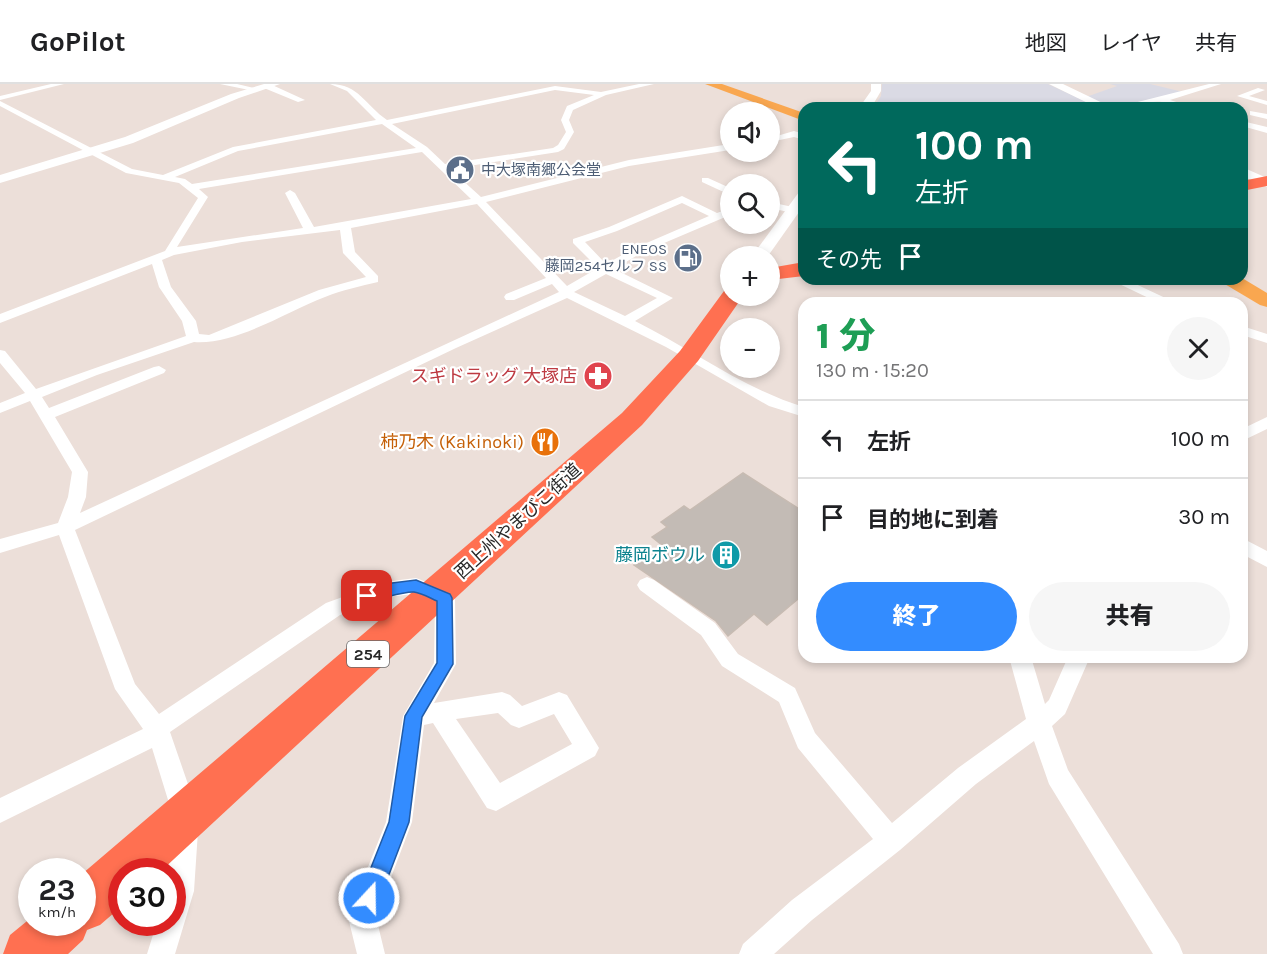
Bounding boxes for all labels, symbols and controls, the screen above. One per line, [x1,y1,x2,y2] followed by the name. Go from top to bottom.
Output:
[30,25,126,58] text: GoPilot
[1025,31,1067,55] text: 地図
[1100,31,1162,55] text: レイヤ
[1195,31,1237,55] text: 共有
[720,102,780,378] map controls
[720,102,780,162] button: sound
[915,120,1034,170] text: 100 m
[816,126,894,204] icon: left
[444,154,476,186] public building icon: 中大塚南郷公会堂
[481,161,601,179] place label: 中大塚南郷公会堂
[720,174,780,234] button: search
[915,177,969,209] text: 左折
[545,240,667,275] place label: ENEOS 藤岡254セルフ SS
[894,240,927,273] icon: arrive
[672,242,704,274] fuel station icon: ENEOS 藤岡254セルフ SS
[720,246,780,306] button: +
[816,247,882,273] text: その先
[816,315,876,357] text: 1 分
[1167,317,1230,380] button: close
[720,318,780,378] button: −
[816,359,929,382] text: 130 m · 15:20
[582,360,614,392] pharmacy icon: スギドラッグ 大塚店
[411,365,577,387] place label: スギドラッグ 大塚店
[816,423,849,456] icon: left
[529,426,561,458] restaurant icon: 柿乃木 (Kakinoki)
[1171,426,1230,452] text: 100 m
[867,429,911,455] text: 左折
[380,431,524,453] place label: 柿乃木 (Kakinoki)
[450,459,586,583] street label: 西上州やまびこ街道
[816,501,849,534] icon: arrive
[1178,504,1230,530] text: 30 m
[867,507,999,533] text: 目的地に到着
[710,539,742,571] building icon: 藤岡ボウル
[615,544,705,566] place label: 藤岡ボウル
[341,570,392,621] pin
[350,579,383,612] icon: arrive
[816,582,1017,651] button: 終了
[1029,582,1230,651] button: 共有
[347,641,389,667] road number: 254
[108,858,186,936] speed limit sign: 30
[337,866,401,930] position arrow
[39,872,75,908] text: 23
[38,903,76,921] text: km/h

